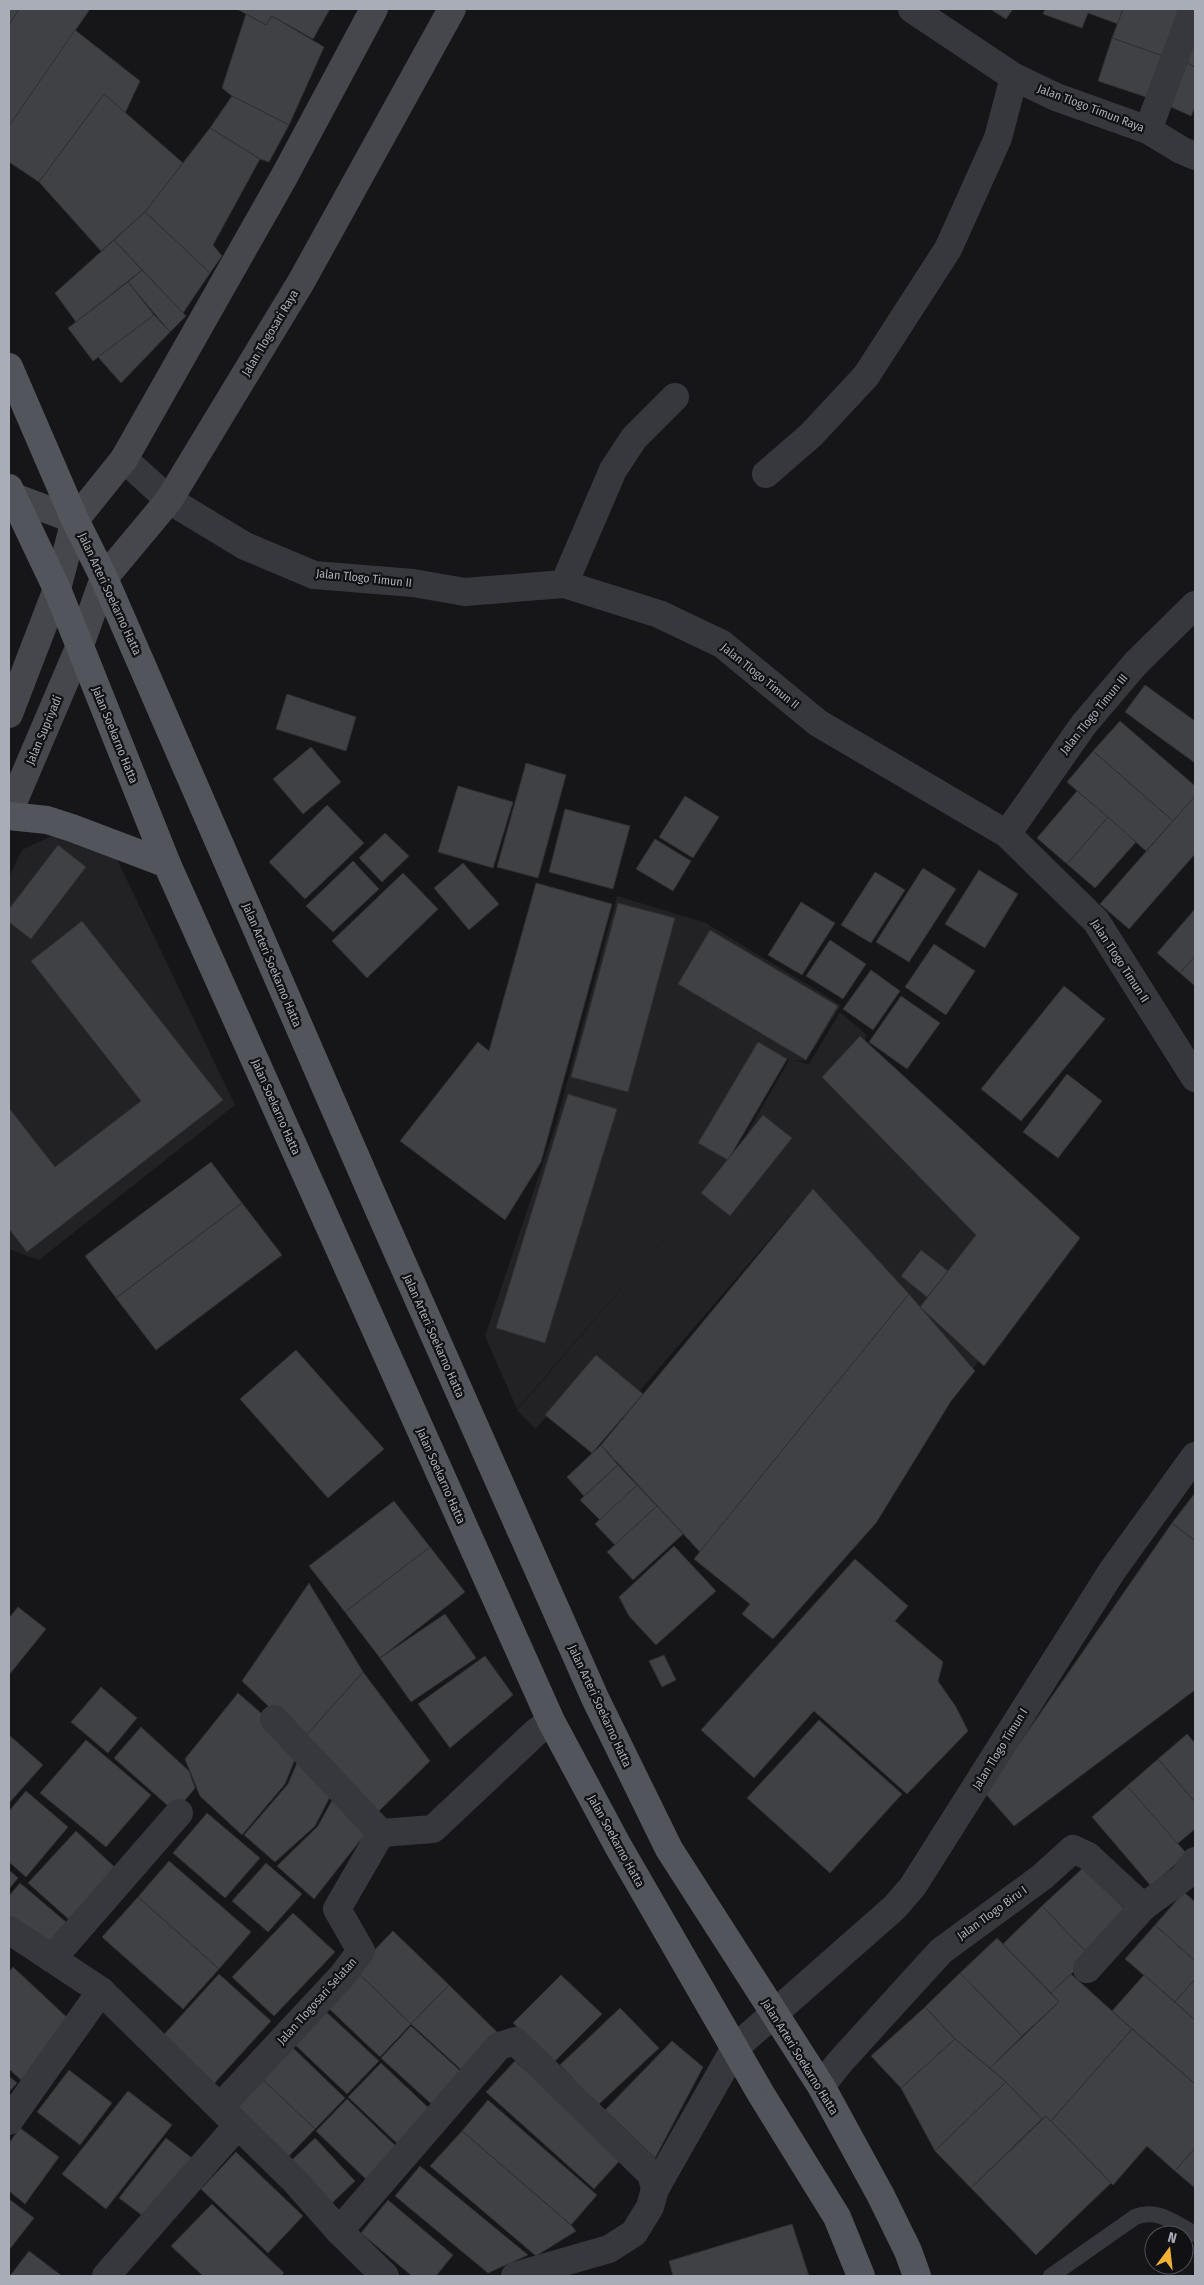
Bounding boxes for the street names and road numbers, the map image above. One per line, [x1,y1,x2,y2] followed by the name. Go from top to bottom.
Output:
[1036,81,1146,135] street label: Jalan Tlogo Timun Raya
[239,287,301,379] street label: Jalan Tlogosari Raya
[75,531,145,657] street label: Jalan Arteri Soekarno Hatta
[315,566,413,590] street label: Jalan Tlogo Timun II
[718,640,802,712] street label: Jalan Tlogo Timun II
[1057,671,1131,757] street label: Jalan Tlogo Timun III
[89,685,141,786] street label: Jalan Soekarno Hatta
[23,693,65,767] street label: Jalan Supriyadi
[240,901,305,1029] street label: Jalan Arteri Soekarno Hatta
[1088,917,1152,1005] street label: Jalan Tlogo Timun II
[249,1057,303,1157] street label: Jalan Soekarno Hatta
[400,1272,468,1400] street label: Jalan Arteri Soekarno Hatta
[414,1426,468,1526] street label: Jalan Soekarno Hatta
[565,1643,635,1769] street label: Jalan Arteri Soekarno Hatta
[969,1706,1031,1792] street label: Jalan Tlogo Timun I
[585,1793,647,1890] street label: Jalan Soekarno Hatta
[954,1883,1030,1943] street label: Jalan Tlogo Biru I
[274,1955,360,2047] street label: Jalan Tlogosari Selatan
[759,1997,841,2117] street label: Jalan Arteri Soekarno Hatta

